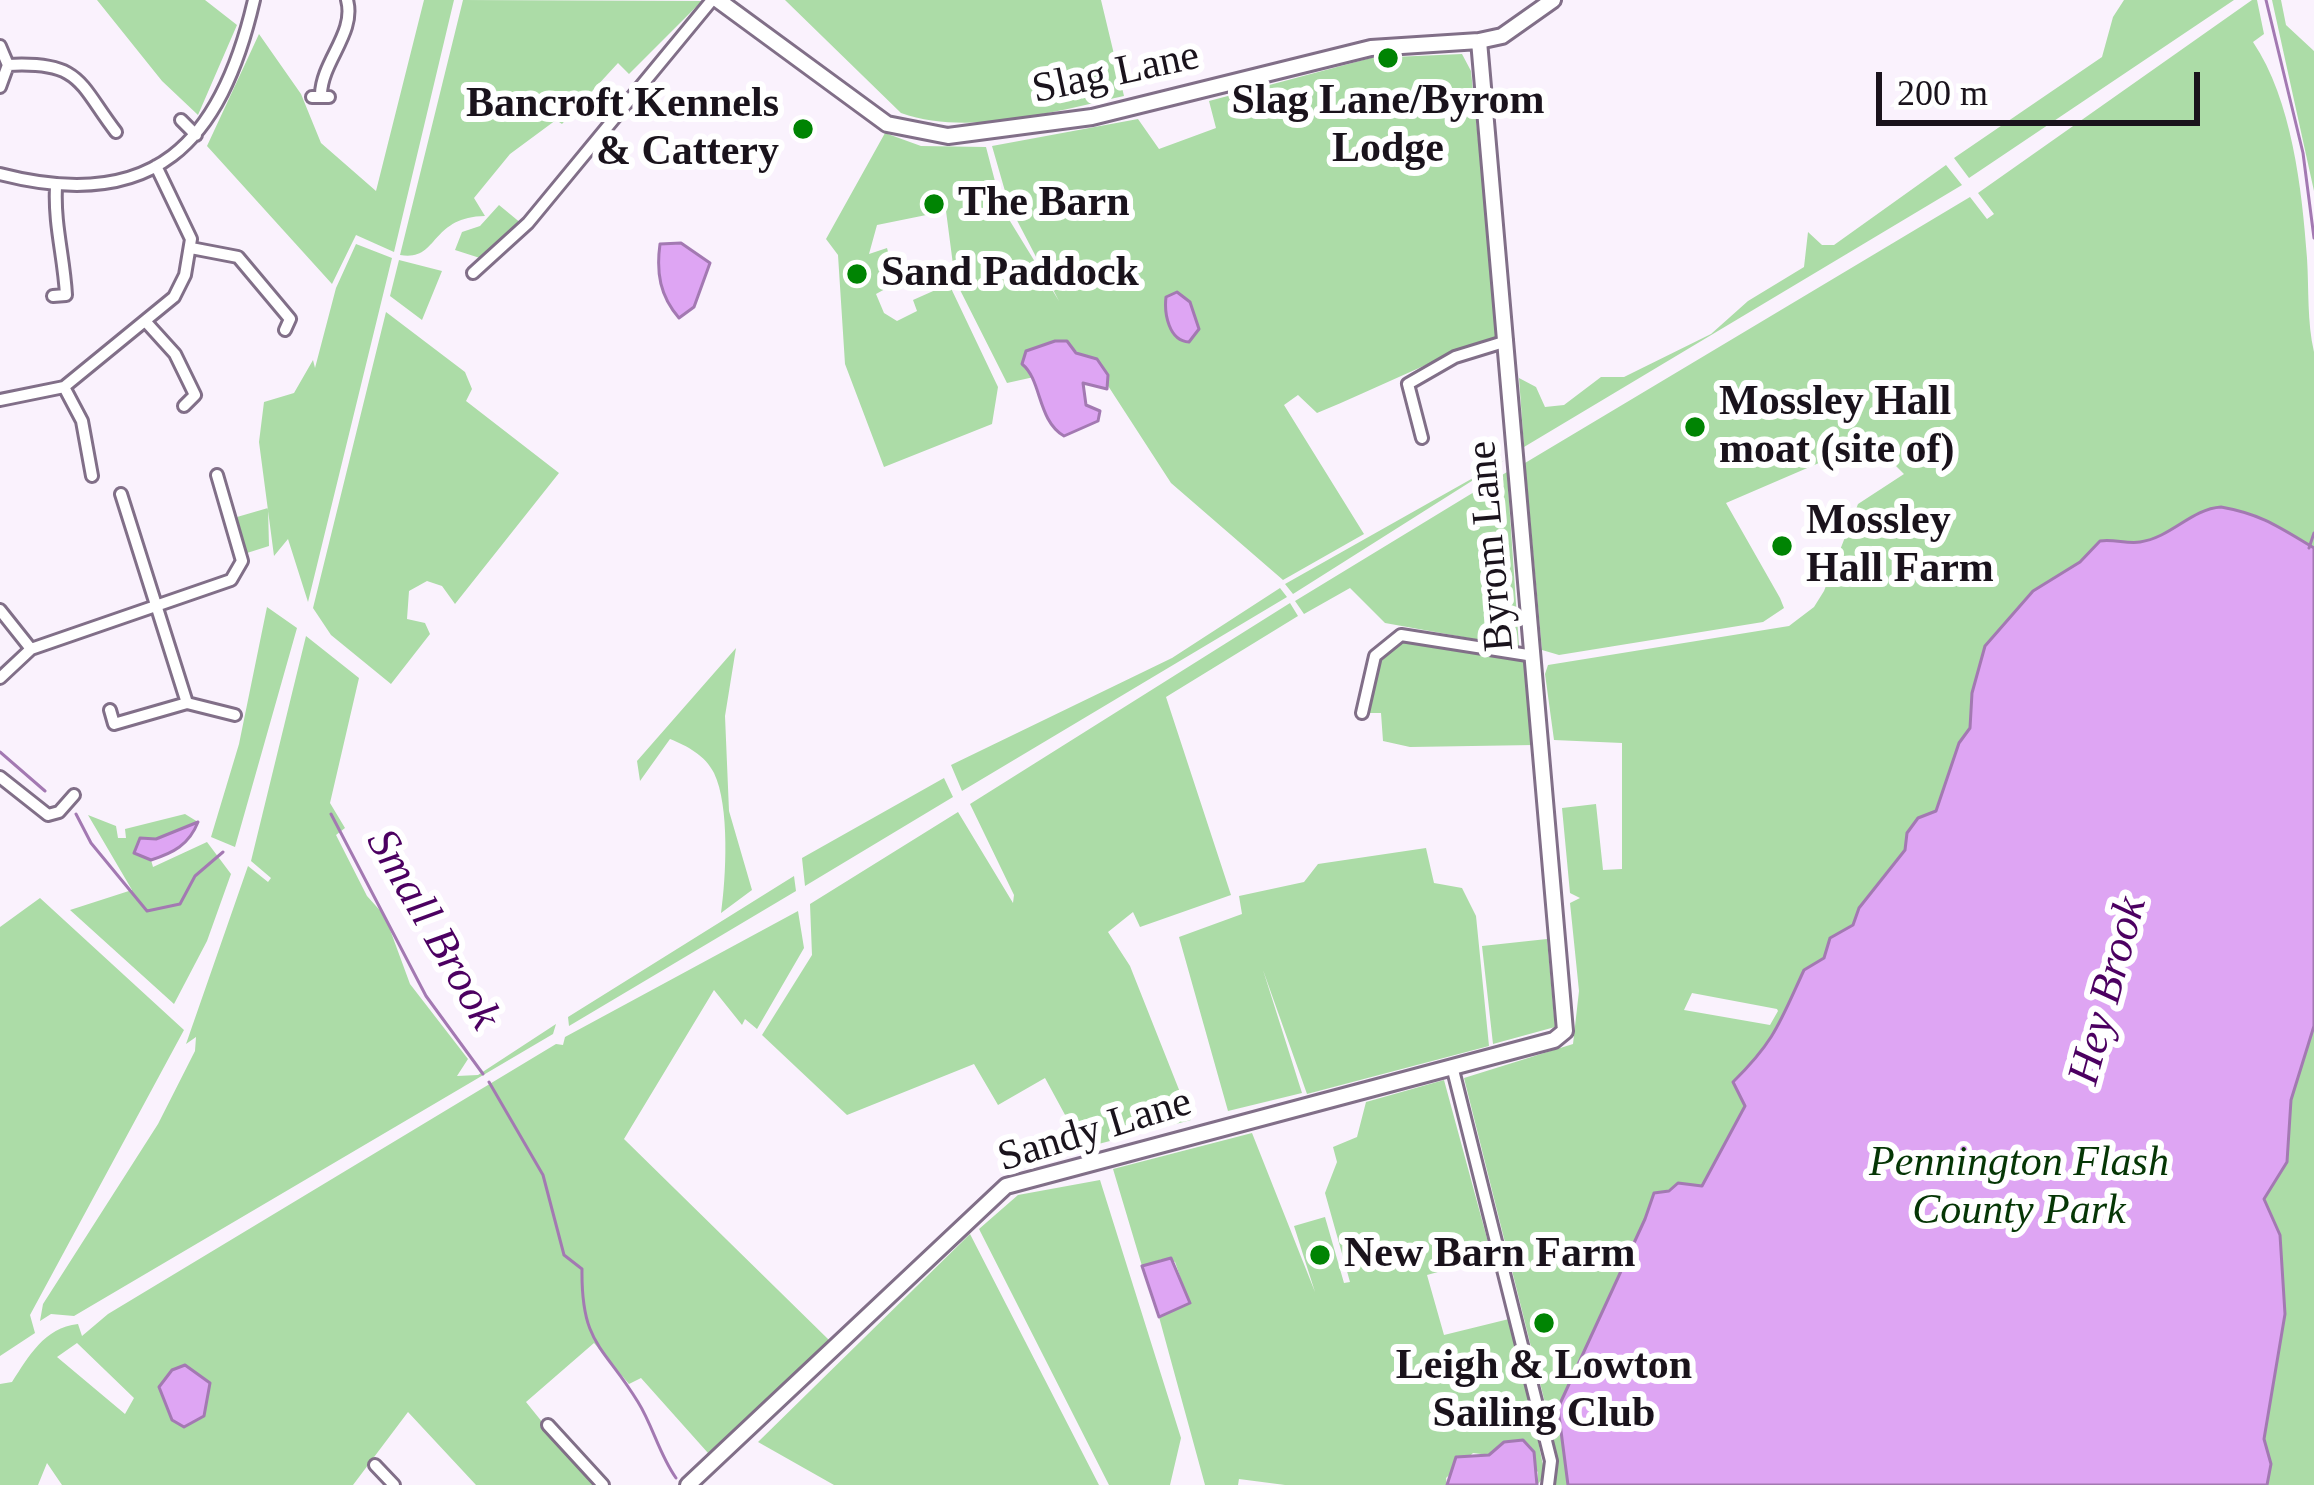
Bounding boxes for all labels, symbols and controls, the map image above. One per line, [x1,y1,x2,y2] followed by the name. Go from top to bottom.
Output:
[1028,32,1204,116] street label: Slag Lane
[1375,45,1401,71] marker: Slag Lane/Byrom Lodge
[1882,48,2206,122] scale bar
[1897,73,1988,113] text: 200 m
[1231,77,1545,176] place label: Slag Lane/Byrom Lodge
[466,80,779,178] place label: Bancroft Kennels & Cattery
[790,116,816,142] marker: Bancroft Kennels & Cattery
[958,179,1130,229] place label: The Barn
[921,191,947,217] marker: The Barn
[881,249,1139,299] place label: Sand Paddock
[844,261,870,287] marker: Sand Paddock
[1719,378,1955,476] place label: Mossley Hall moat (site of)
[1682,414,1708,440] marker: Mossley Hall moat (site of)
[1458,439,1526,653] street label: Byrom Lane
[1806,497,1994,596] place label: Mossley Hall Farm
[1769,533,1795,559] marker: Mossley Hall Farm
[353,820,511,1040] water label: Small Brook
[2058,891,2160,1091] water label: Hey Brook
[992,1078,1198,1184] street label: Sandy Lane
[1869,1139,2169,1238] park label: Pennington Flash County Park
[1344,1230,1636,1280] place label: New Barn Farm
[1307,1242,1333,1268] marker: New Barn Farm
[1531,1310,1557,1336] marker: Leigh & Lowton Sailing Club
[1396,1342,1692,1440] place label: Leigh & Lowton Sailing Club

